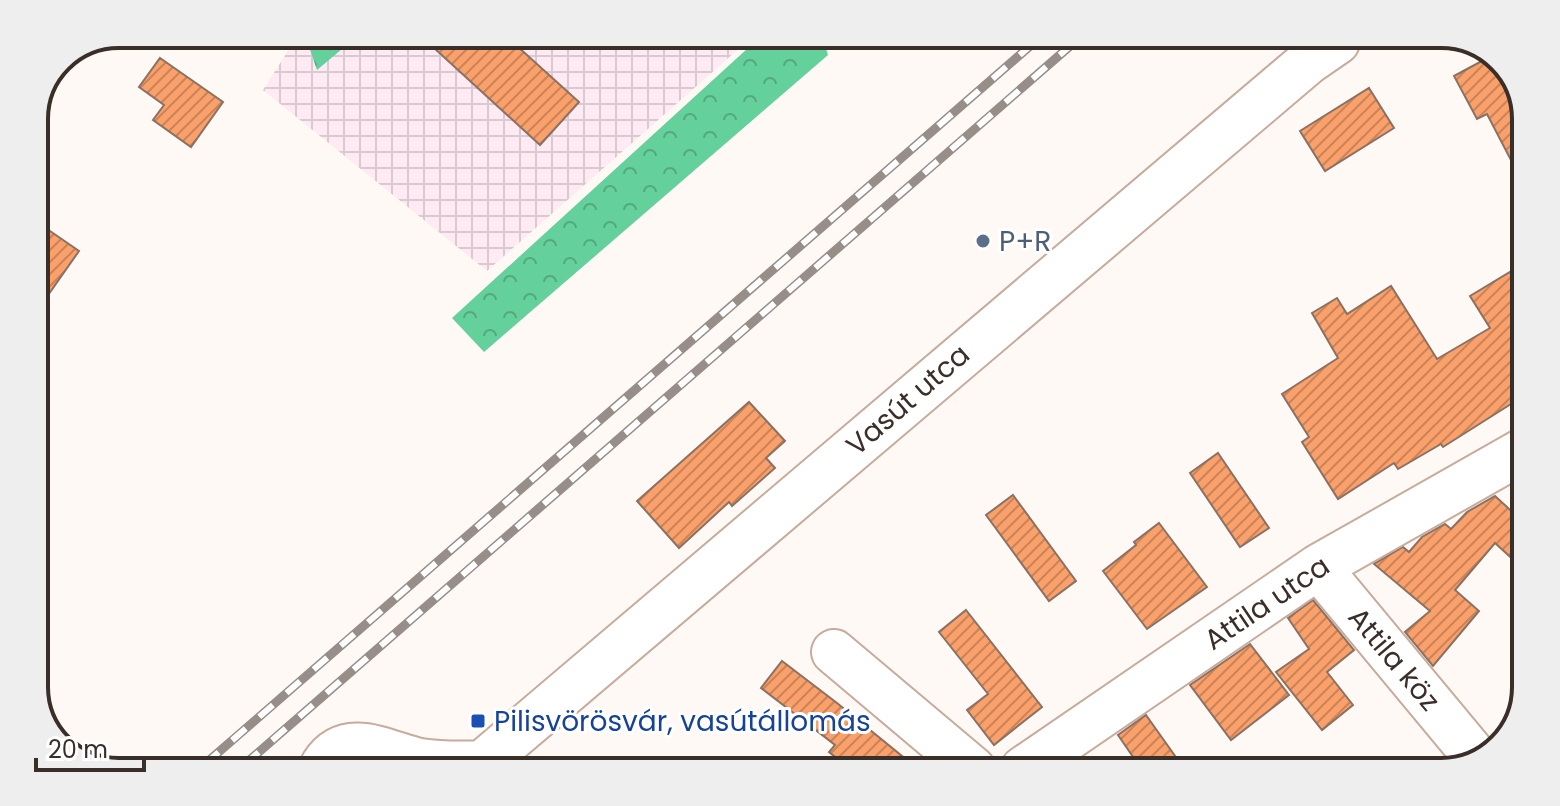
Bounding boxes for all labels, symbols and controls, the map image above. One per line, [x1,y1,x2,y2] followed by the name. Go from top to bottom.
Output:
[999,222,1051,261] place label: P+R
[974,232,992,250] marker: P+R
[838,335,978,465] street label: Vasút utca
[1197,547,1337,659] street label: Attila utca
[1339,599,1449,719] street label: Attila köz
[494,702,871,741] place label: Pilisvörösvár, vasútállomás
[469,712,487,730] marker: Pilisvörösvár, vasútállomás
[36,722,144,772] scale bar
[48,733,108,766] text: 20 m

